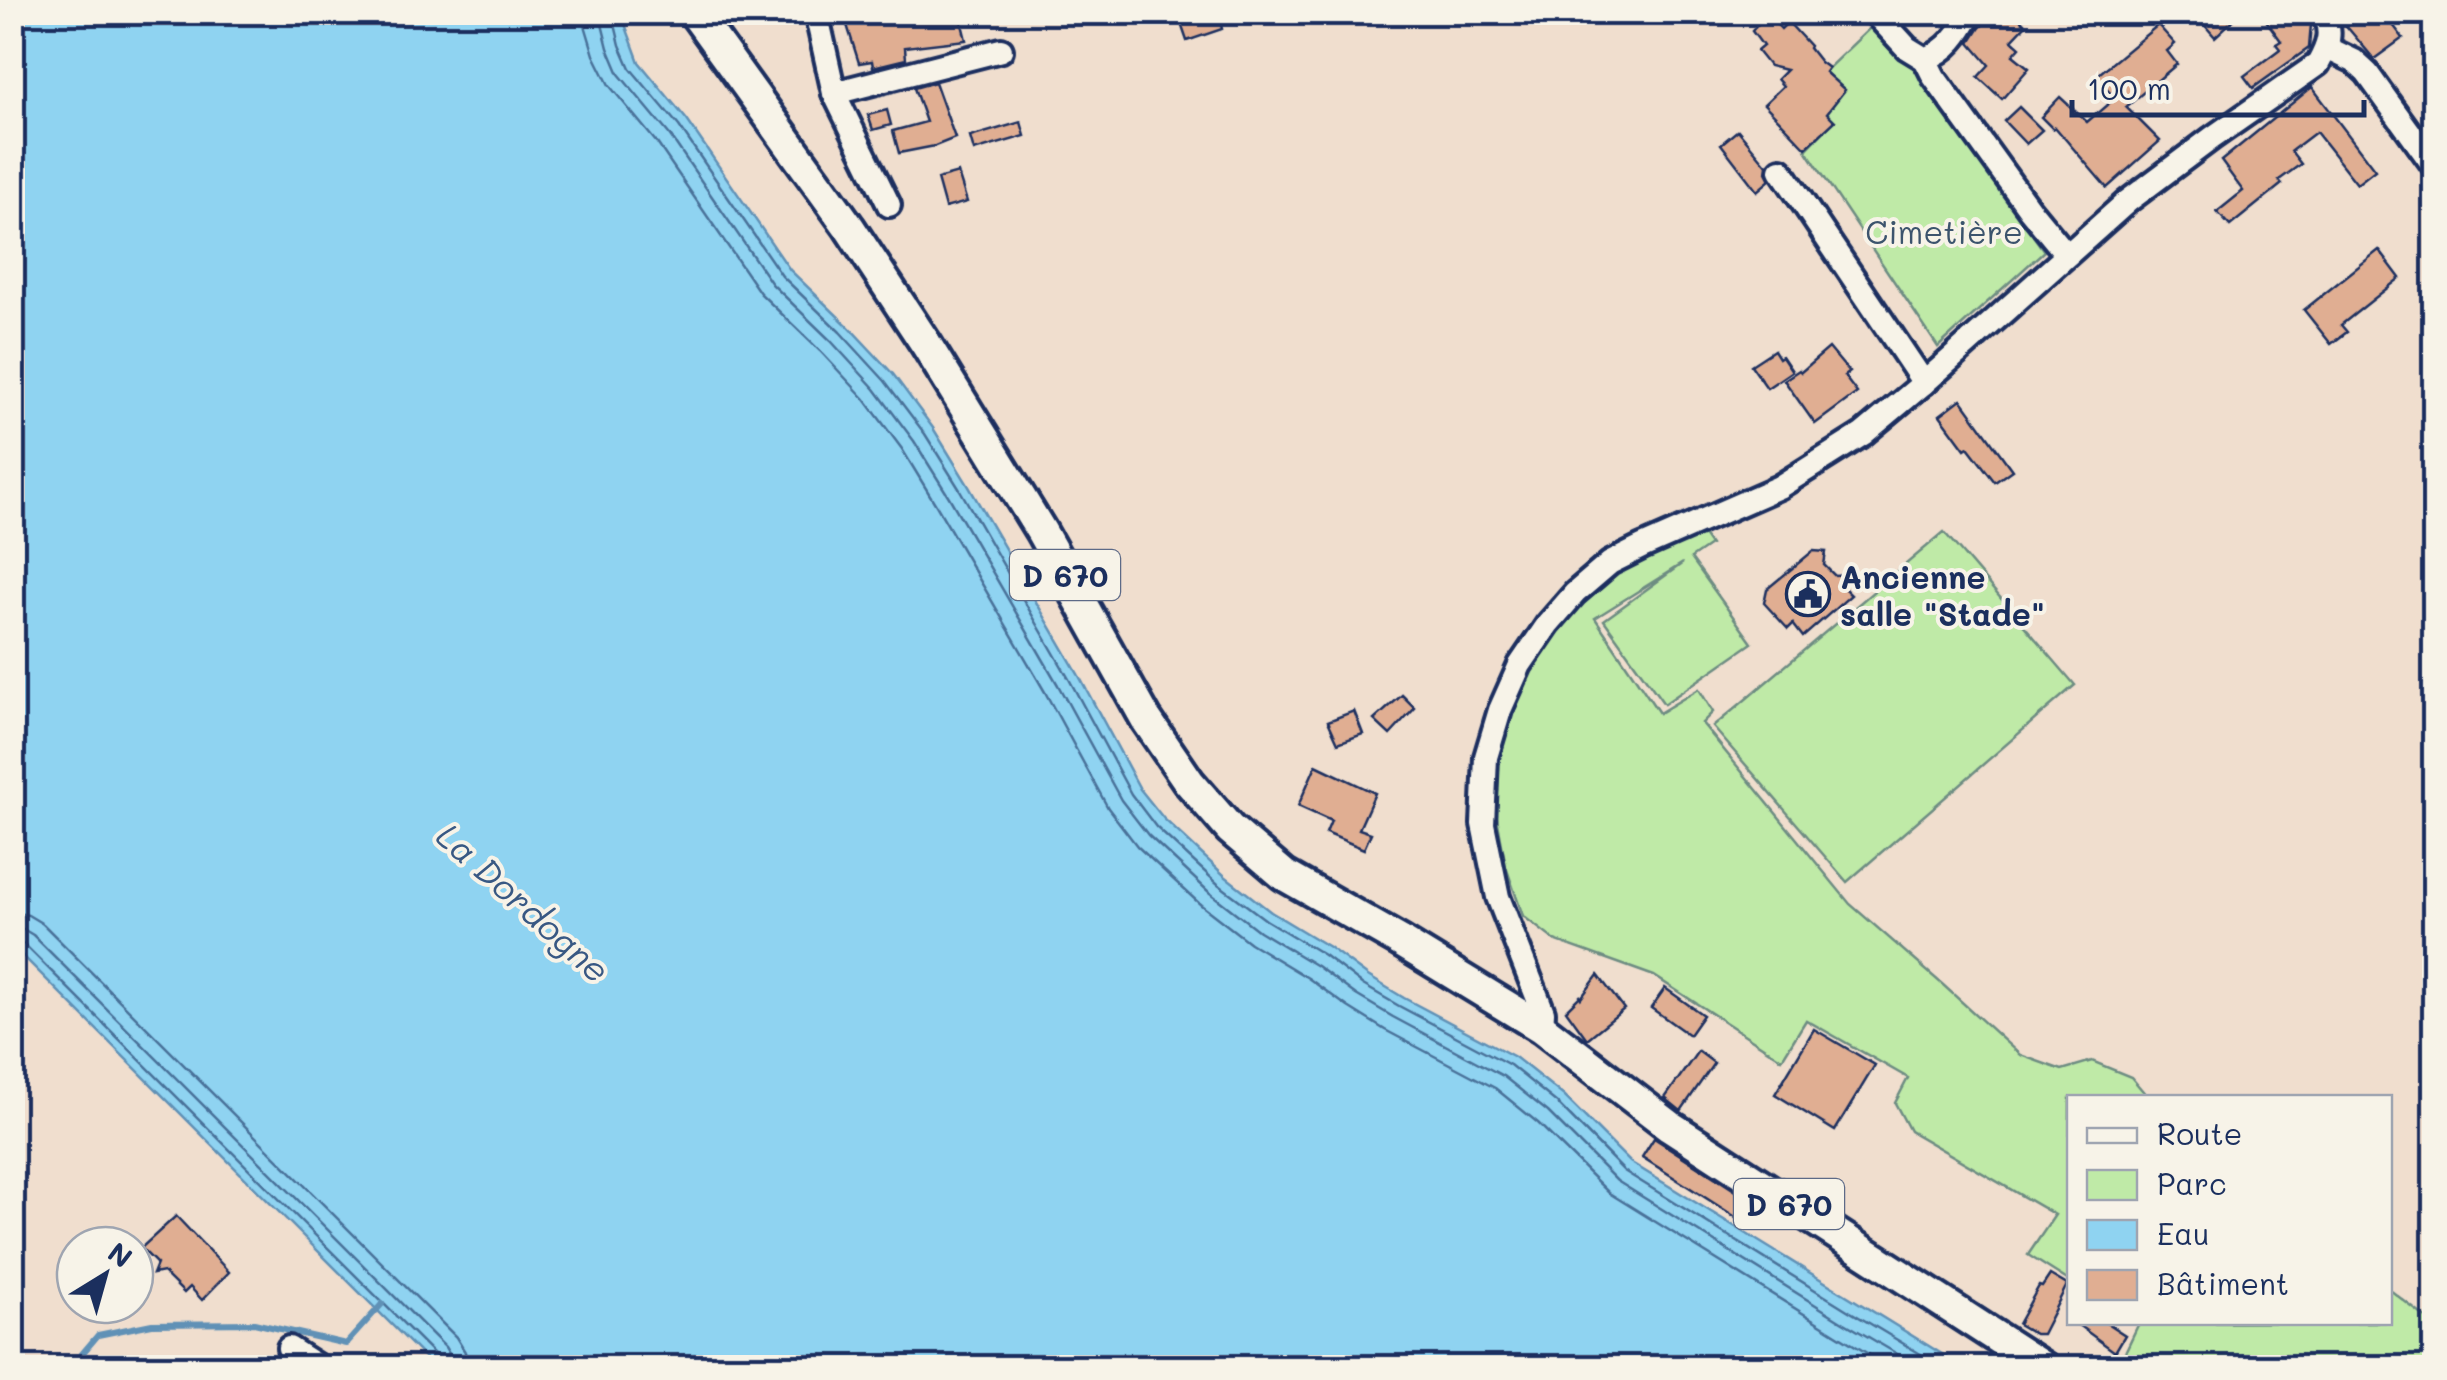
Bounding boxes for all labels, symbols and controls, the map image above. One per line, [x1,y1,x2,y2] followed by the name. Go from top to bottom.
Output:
[2072,55,2364,117] scale bar
[2087,68,2171,108] text: 100 m
[1865,210,2023,252] park label: Cimetière
[1010,550,1120,600] road number: D 670
[1840,555,2045,634] place label: Ancienne salle "Stade"
[1785,571,1831,617] public building icon: Ancienne salle "Stade"
[428,812,620,992] water label: La Dordogne
[2067,1095,2392,1325] legend
[2157,1113,2242,1153] text: Route
[2157,1163,2227,1203] text: Parc
[1734,1179,1844,1229] road number: D 670
[2157,1213,2209,1253] text: Eau
[55,1225,155,1325] north arrow
[101,1233,140,1275] text: N
[2157,1263,2289,1303] text: Bâtiment

